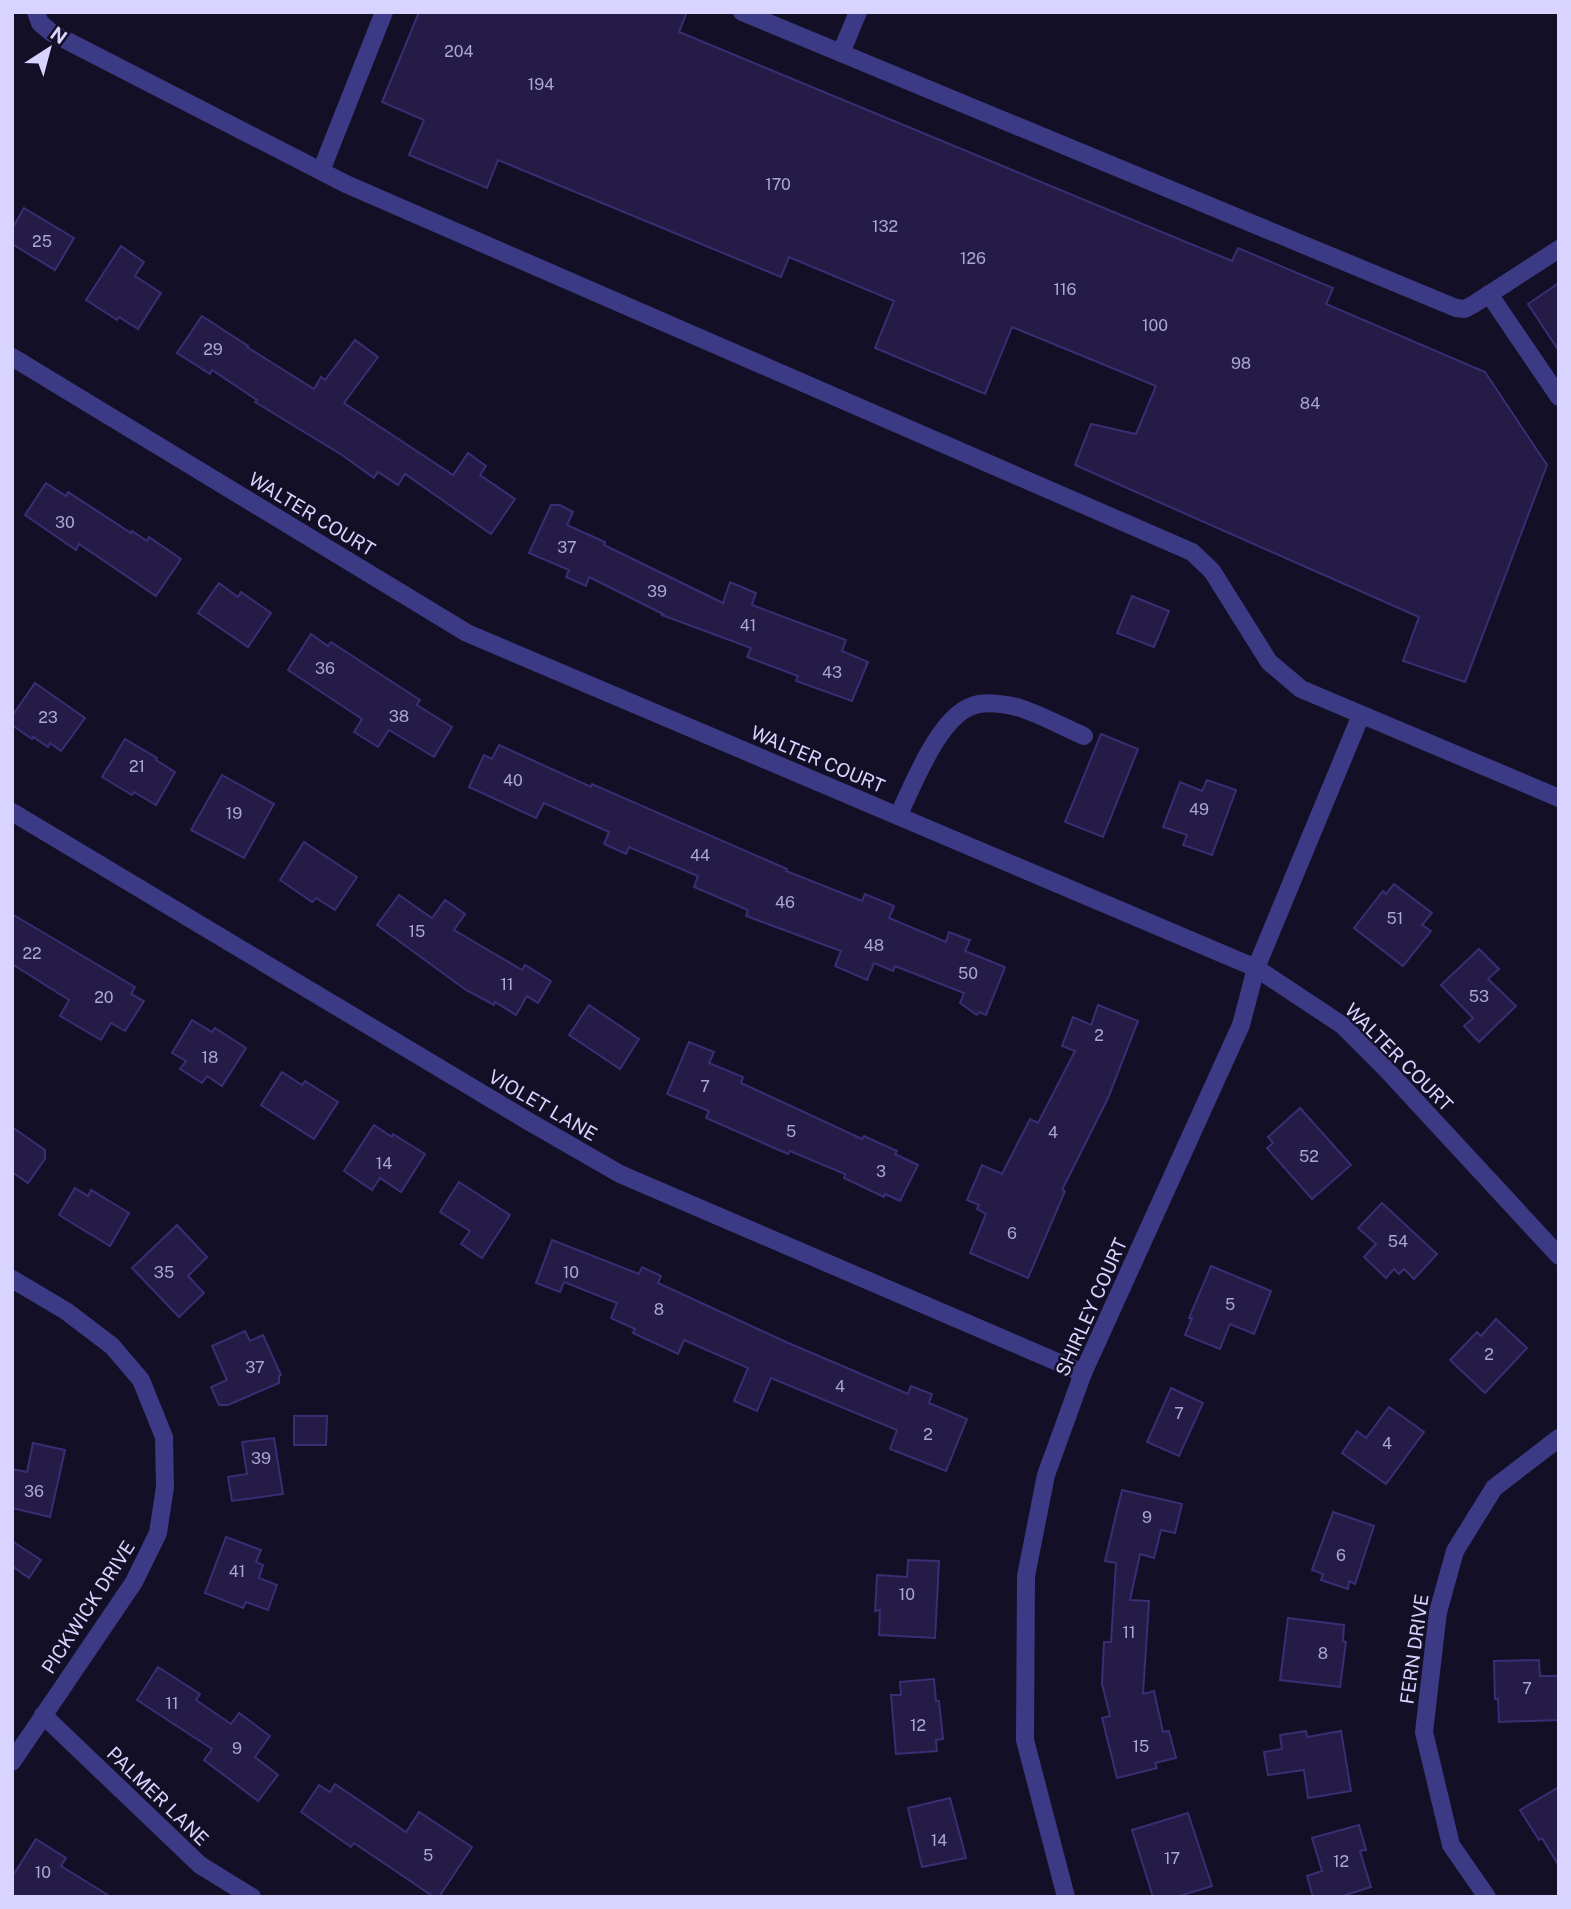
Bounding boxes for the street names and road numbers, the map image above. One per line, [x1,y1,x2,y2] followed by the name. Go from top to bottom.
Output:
[245,468,379,560] street label: WALTER COURT
[748,721,888,797] street label: WALTER COURT
[1341,999,1457,1115] street label: WALTER COURT
[485,1065,601,1145] street label: VIOLET LANE
[1051,1235,1131,1379] street label: SHIRLEY COURT
[37,1536,139,1678] street label: PICKWICK DRIVE
[1395,1593,1433,1705] street label: FERN DRIVE
[103,1742,213,1850] street label: PALMER LANE

